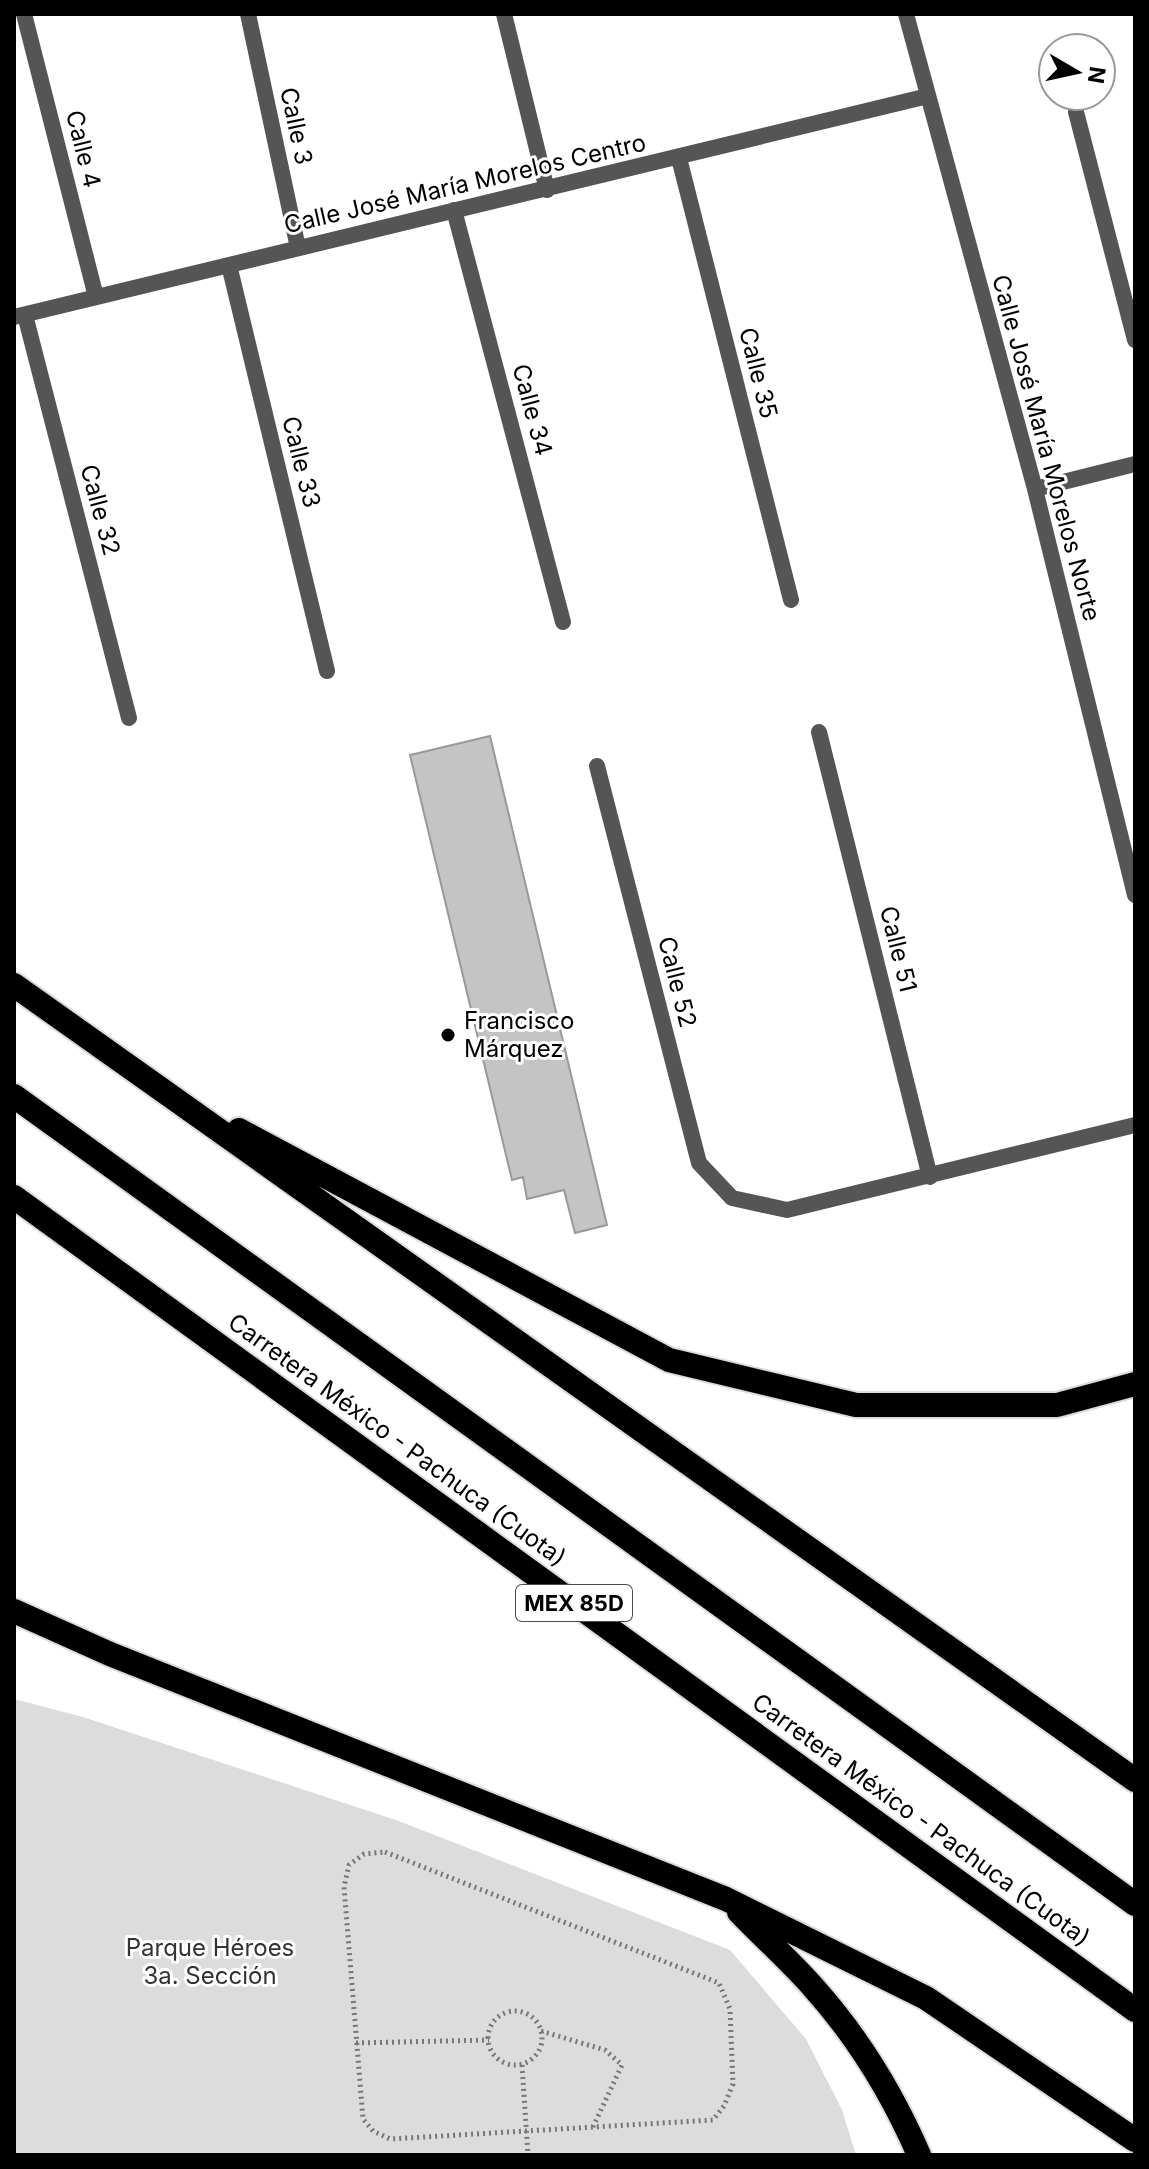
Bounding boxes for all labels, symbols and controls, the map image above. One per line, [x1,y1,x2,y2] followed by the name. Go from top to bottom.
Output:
[1037,32,1117,112] north arrow
[1083,65,1111,85] text: N
[274,85,319,167] street label: Calle 3
[60,107,107,191] street label: Calle 4
[281,128,649,239] street label: Calle José María Morelos Centro
[986,272,1107,624] street label: Calle José María Morelos Norte
[733,324,784,421] street label: Calle 35
[506,361,559,459] street label: Calle 34
[276,413,327,511] street label: Calle 33
[74,461,127,558] street label: Calle 32
[874,903,923,995] street label: Calle 51
[652,933,703,1030] street label: Calle 52
[464,1006,574,1063] place label: Francisco Márquez
[439,1026,457,1044] marker: Francisco Márquez
[223,1307,572,1572] street label: Carretera México - Pachuca (Cuota)
[516,1585,632,1621] road number: MEX 85D
[747,1687,1096,1952] street label: Carretera México - Pachuca (Cuota)
[126,1933,294,1990] park label: Parque Héroes 3a. Sección

